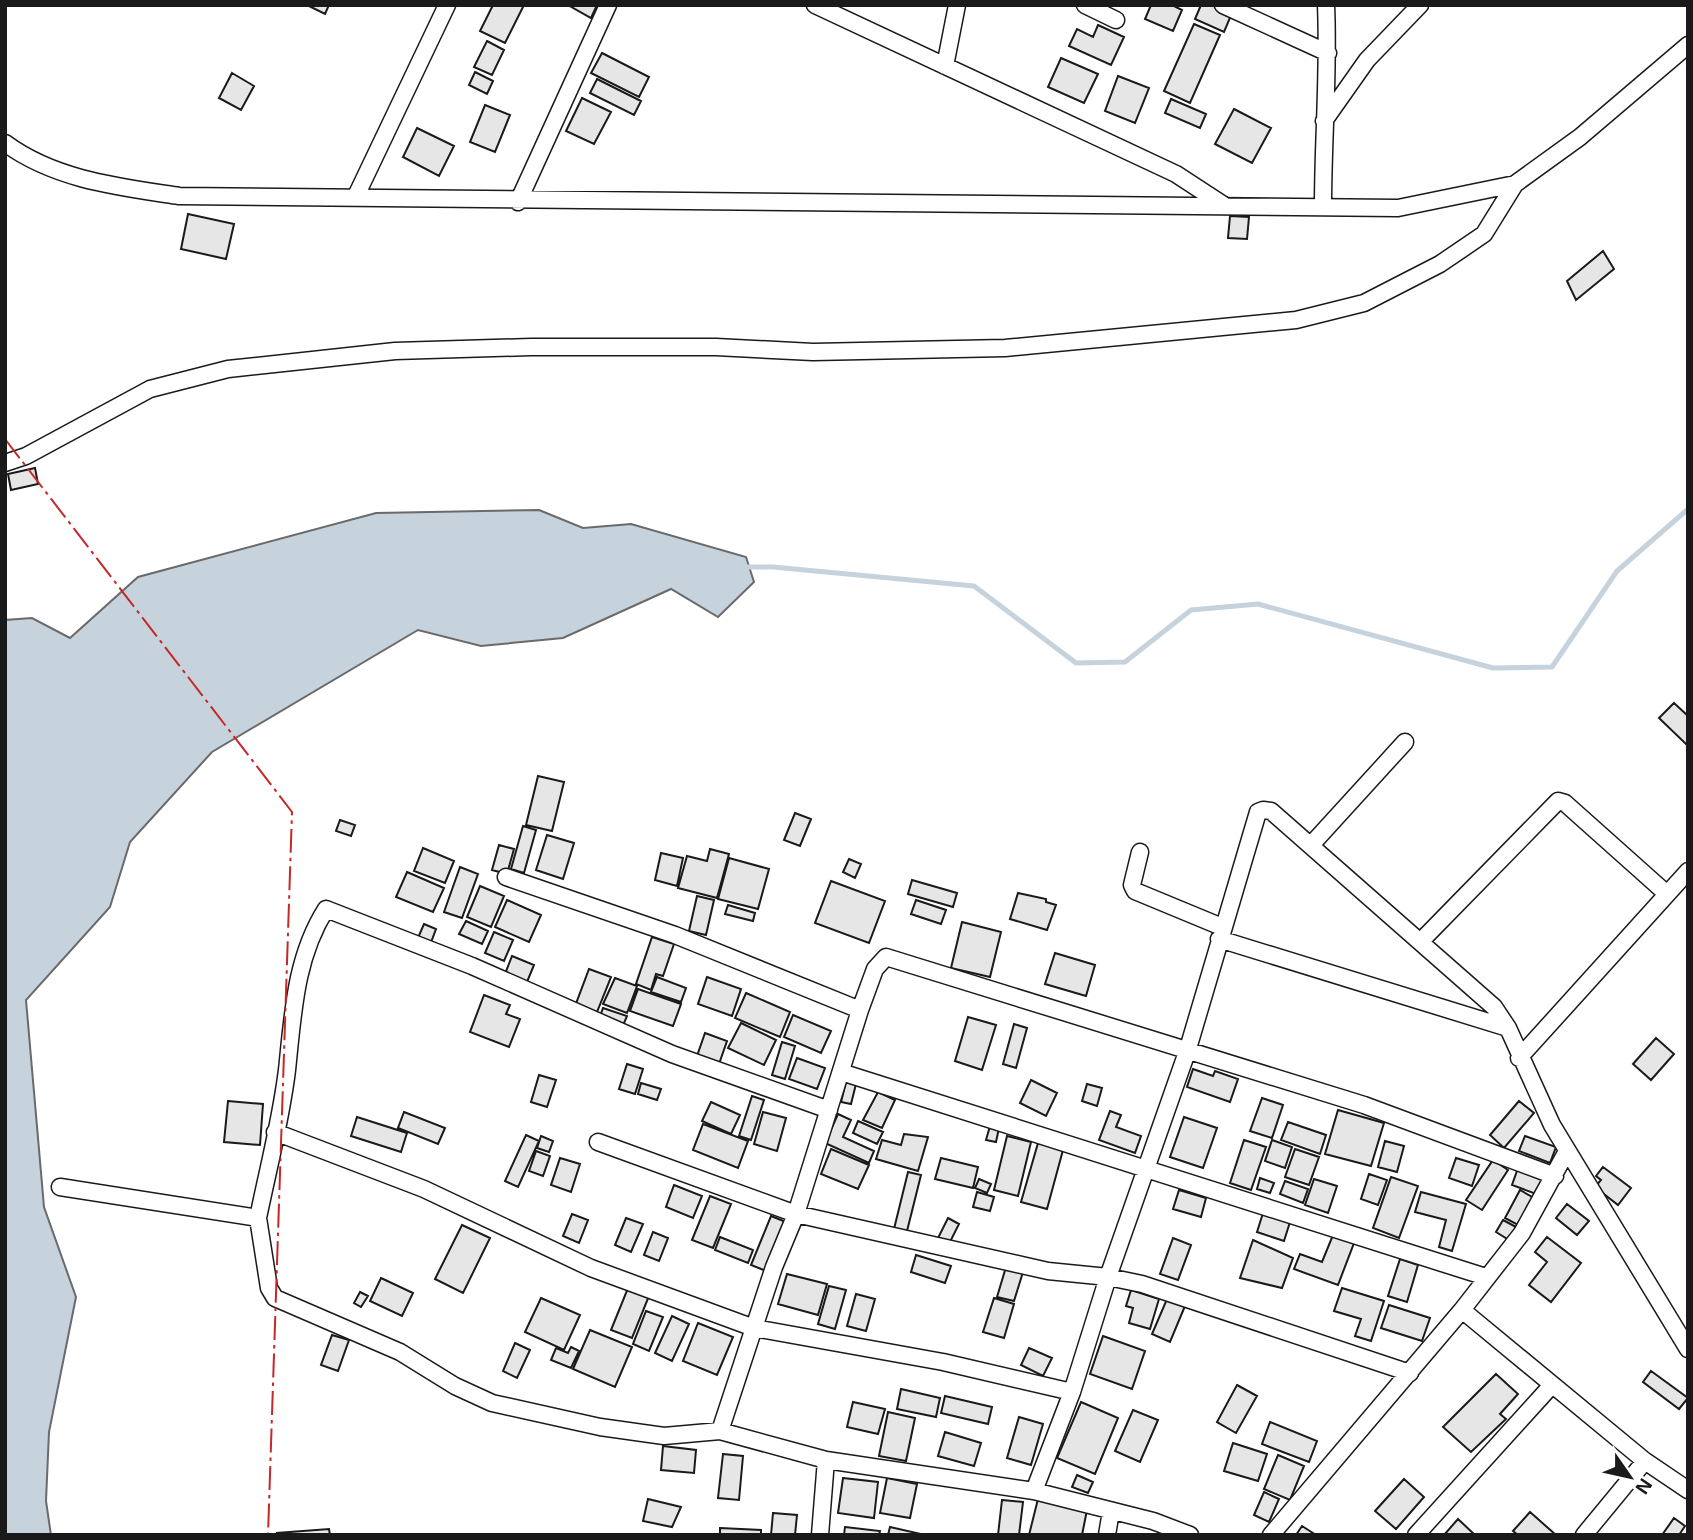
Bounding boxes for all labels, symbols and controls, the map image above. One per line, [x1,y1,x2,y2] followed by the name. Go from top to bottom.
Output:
[1595,1442,1665,1512] north arrow
[1631,1475,1656,1498] text: N

